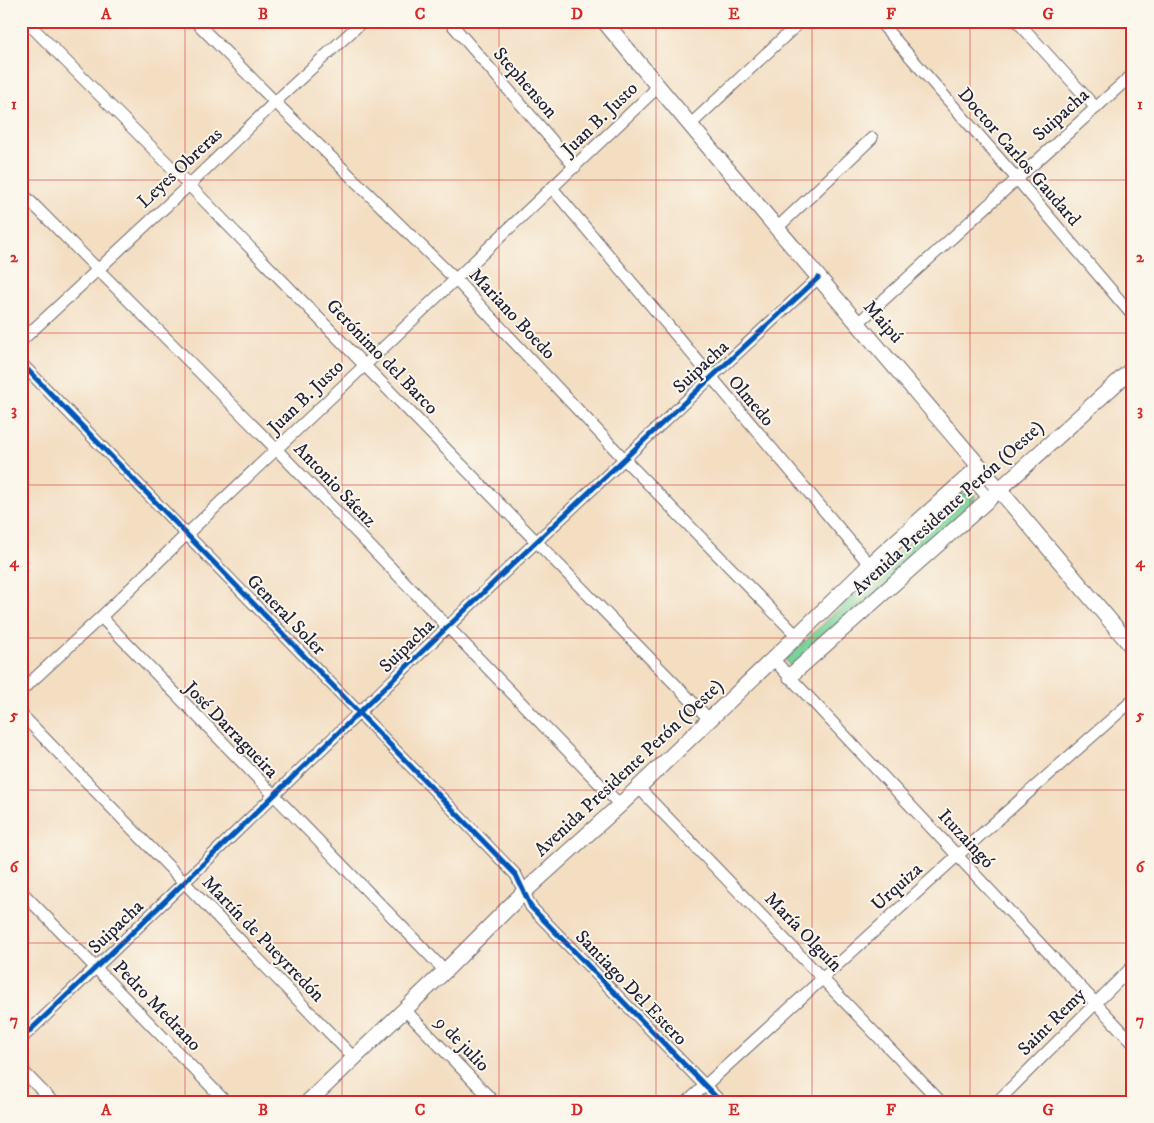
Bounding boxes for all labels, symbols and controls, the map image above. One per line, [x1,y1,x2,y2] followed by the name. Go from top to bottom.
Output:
[100,4,112,24] text: A
[258,4,268,24] text: B
[415,4,425,24] text: C
[571,4,583,24] text: D
[728,4,740,24] text: E
[886,4,896,24] text: F
[1042,4,1054,24] text: G
[488,43,562,123] street label: Stephenson
[556,77,643,162] street label: Juan B. Justo
[953,83,1086,231] street label: Doctor Carlos Gaudard
[1028,84,1094,146] street label: Suipacha
[11,94,17,114] text: 1
[1137,94,1143,114] text: 1
[133,123,227,213] street label: Leyes Obreras
[10,247,19,267] text: 2
[1136,247,1145,267] text: 2
[464,264,560,364] street label: Mariano Boedo
[321,295,443,419] street label: Gerónimo del Barco
[858,296,908,348] street label: Maipú
[668,335,734,399] street label: Suipacha
[262,355,349,440] street label: Juan B. Justo
[723,371,779,431] street label: Olmedo
[11,400,17,420] text: 3
[1137,400,1143,420] text: 3
[847,416,1049,600] street label: Avenida Presidente Perón (Oeste)
[289,438,381,532] street label: Antonio Sáenz
[8,552,19,572] text: 4
[1134,552,1145,572] text: 4
[242,570,330,660] street label: General Soler
[375,614,439,678] street label: Suipacha
[530,674,728,862] street label: Avenida Presidente Perón (Oeste)
[178,675,283,783] street label: José Darragueira
[9,705,18,725] text: 5
[1135,705,1144,725] text: 5
[933,805,999,873] street label: Ituzaingó
[10,857,20,877] text: 6
[1136,857,1146,877] text: 6
[867,858,928,917] street label: Urquiza
[197,871,329,1007] street label: Martín de Pueyrredón
[759,887,847,977] street label: María Olguín
[84,895,148,959] street label: Suipacha
[570,926,692,1050] street label: Santiago Del Estero
[108,956,206,1056] street label: Pedro Medrano
[1013,983,1091,1061] street label: Saint Remy
[10,1010,18,1030] text: 7
[1136,1010,1144,1030] text: 7
[429,1011,494,1077] street label: 9 de julio
[100,1100,112,1120] text: A
[258,1100,268,1120] text: B
[415,1100,425,1120] text: C
[571,1100,583,1120] text: D
[728,1100,740,1120] text: E
[886,1100,896,1120] text: F
[1042,1100,1054,1120] text: G

